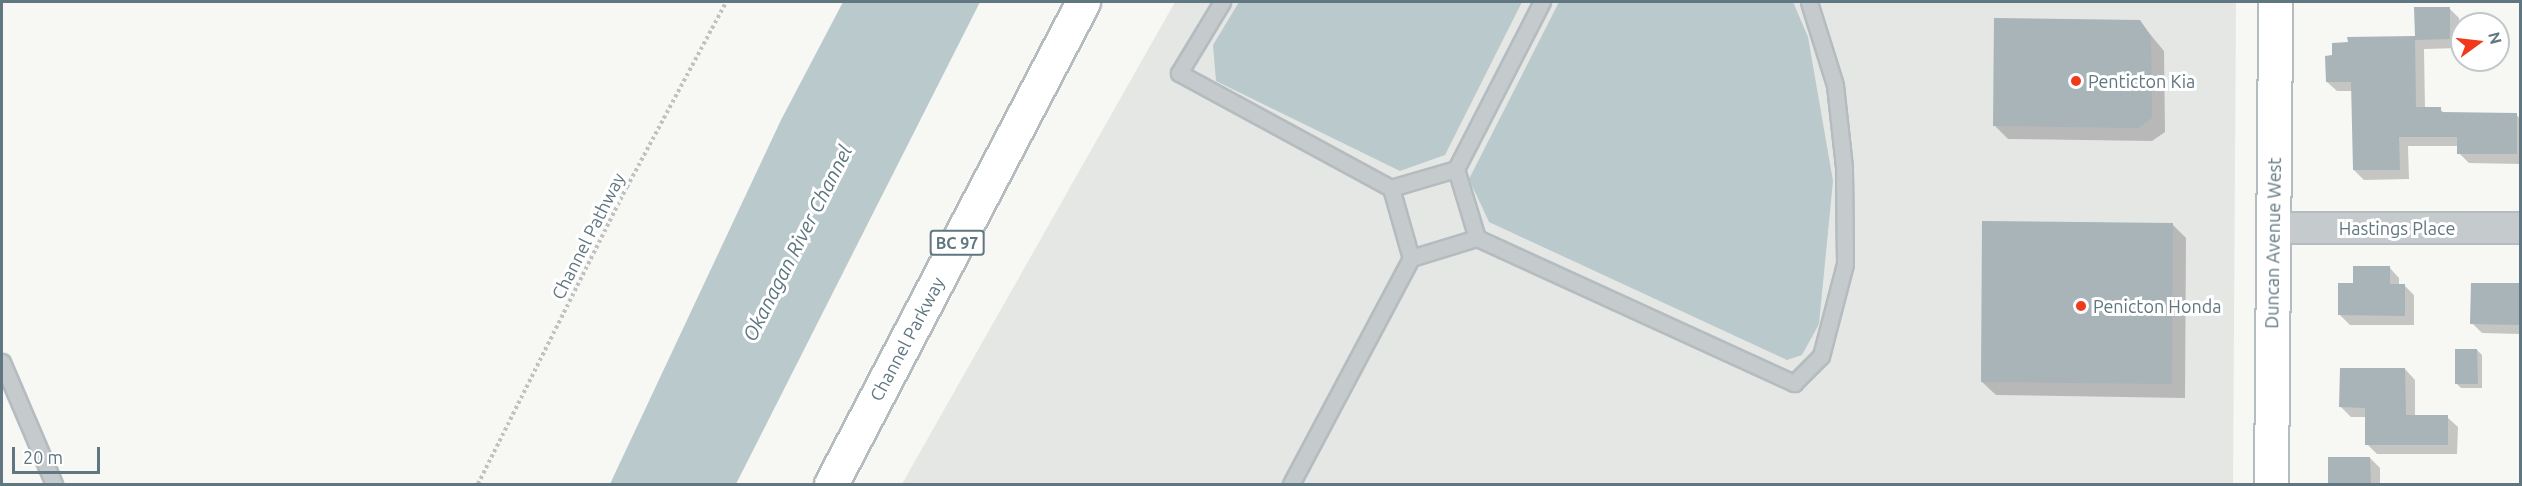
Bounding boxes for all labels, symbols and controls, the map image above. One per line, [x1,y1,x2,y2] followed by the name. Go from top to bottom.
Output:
[2450,12,2510,72] north arrow
[2485,30,2506,46] text: N
[2088,70,2195,92] place label: Penticton Kia
[2069,74,2083,88] marker: Penticton Kia
[737,141,857,345] water label: Okanagan River Channel
[2261,157,2285,329] street label: Duncan Avenue West
[547,169,629,303] street label: Channel Pathway
[2339,217,2455,239] street label: Hastings Place
[928,230,986,256] road number: BC 97
[865,273,949,405] street label: Channel Parkway
[2093,295,2221,317] place label: Penicton Honda
[2074,299,2088,313] marker: Penicton Honda
[15,435,104,473] scale bar
[23,447,63,467] text: 20 m

